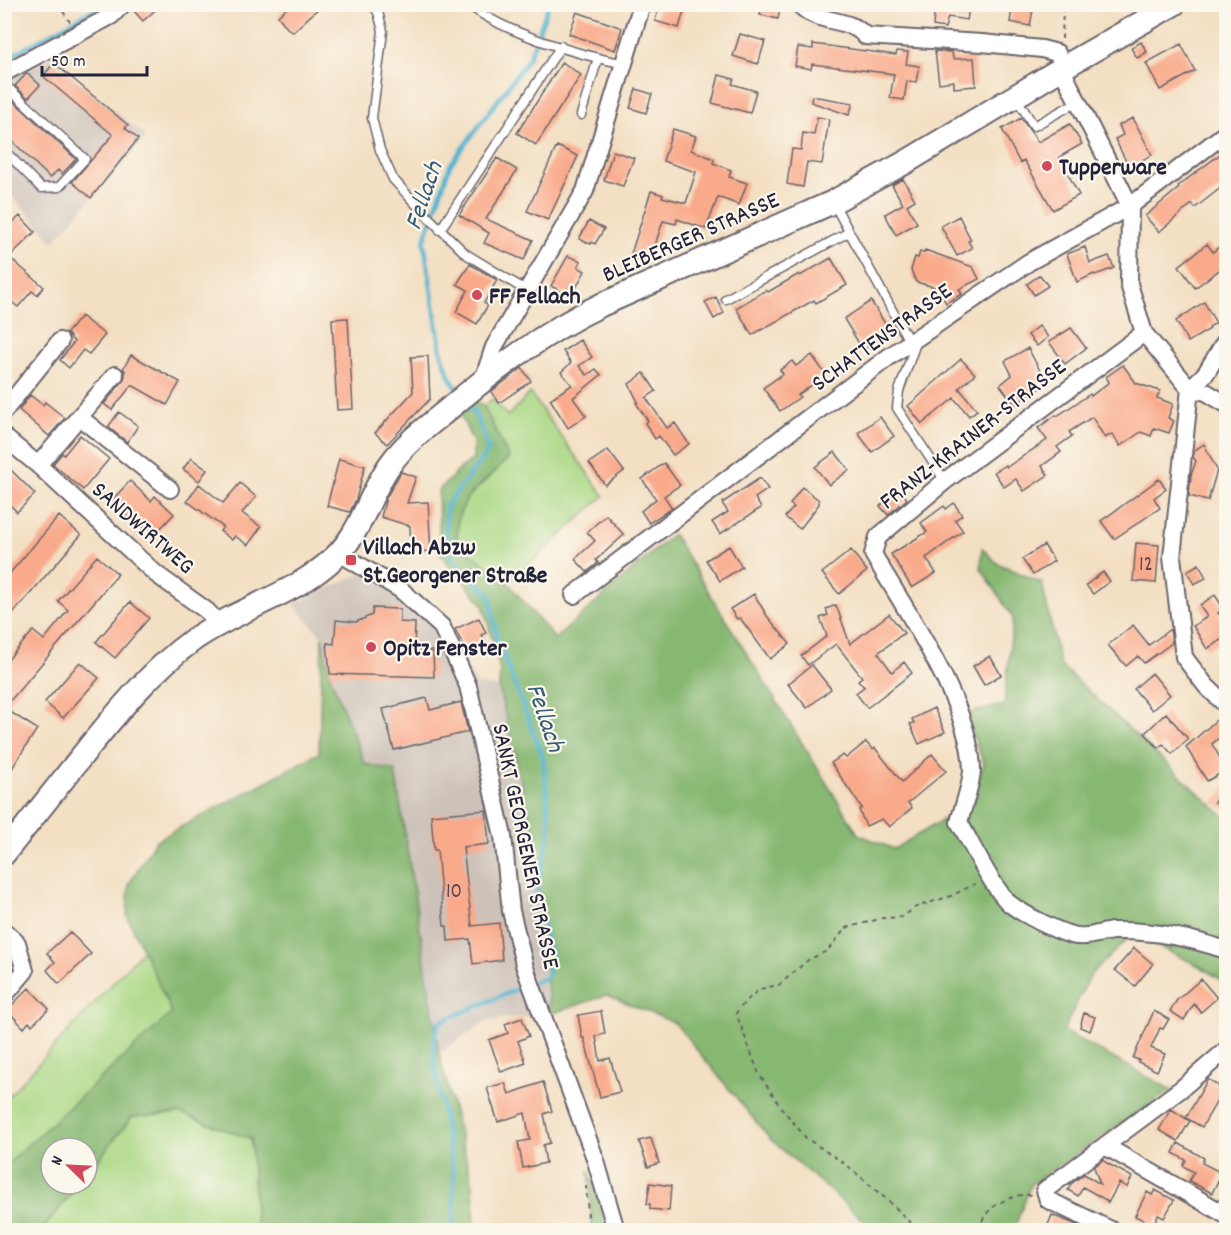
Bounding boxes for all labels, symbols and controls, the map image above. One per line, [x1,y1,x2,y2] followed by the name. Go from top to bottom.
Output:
[42,39,147,77] scale bar
[51,50,86,75] text: 50 m
[1059,152,1167,186] place label: Tupperware
[396,156,455,235] water label: Fellach
[1040,159,1054,173] marker: Tupperware
[597,184,785,293] street label: BLEIBERGER STRASSE
[805,276,960,401] street label: SCHATTENSTRASSE
[489,281,581,315] place label: FF Fellach
[470,288,484,302] marker: FF Fellach
[873,351,1075,519] street label: FRANZ-KRAINER-STRASSE
[83,475,201,584] street label: SANDWIRTWEG
[363,532,548,594] place label: Villach Abzw St.Georgener Straße
[1139,551,1153,581] house number: 12
[344,553,358,567] marker: Villach Abzw St.Georgener Straße
[383,633,508,667] place label: Opitz Fenster
[364,640,378,654] marker: Opitz Fenster
[515,679,573,758] water label: Fellach
[481,721,567,973] street label: SANKT GEORGENER STRASSE
[446,878,462,908] house number: 10
[39,1136,99,1196] north arrow
[45,1153,70,1169] text: N

